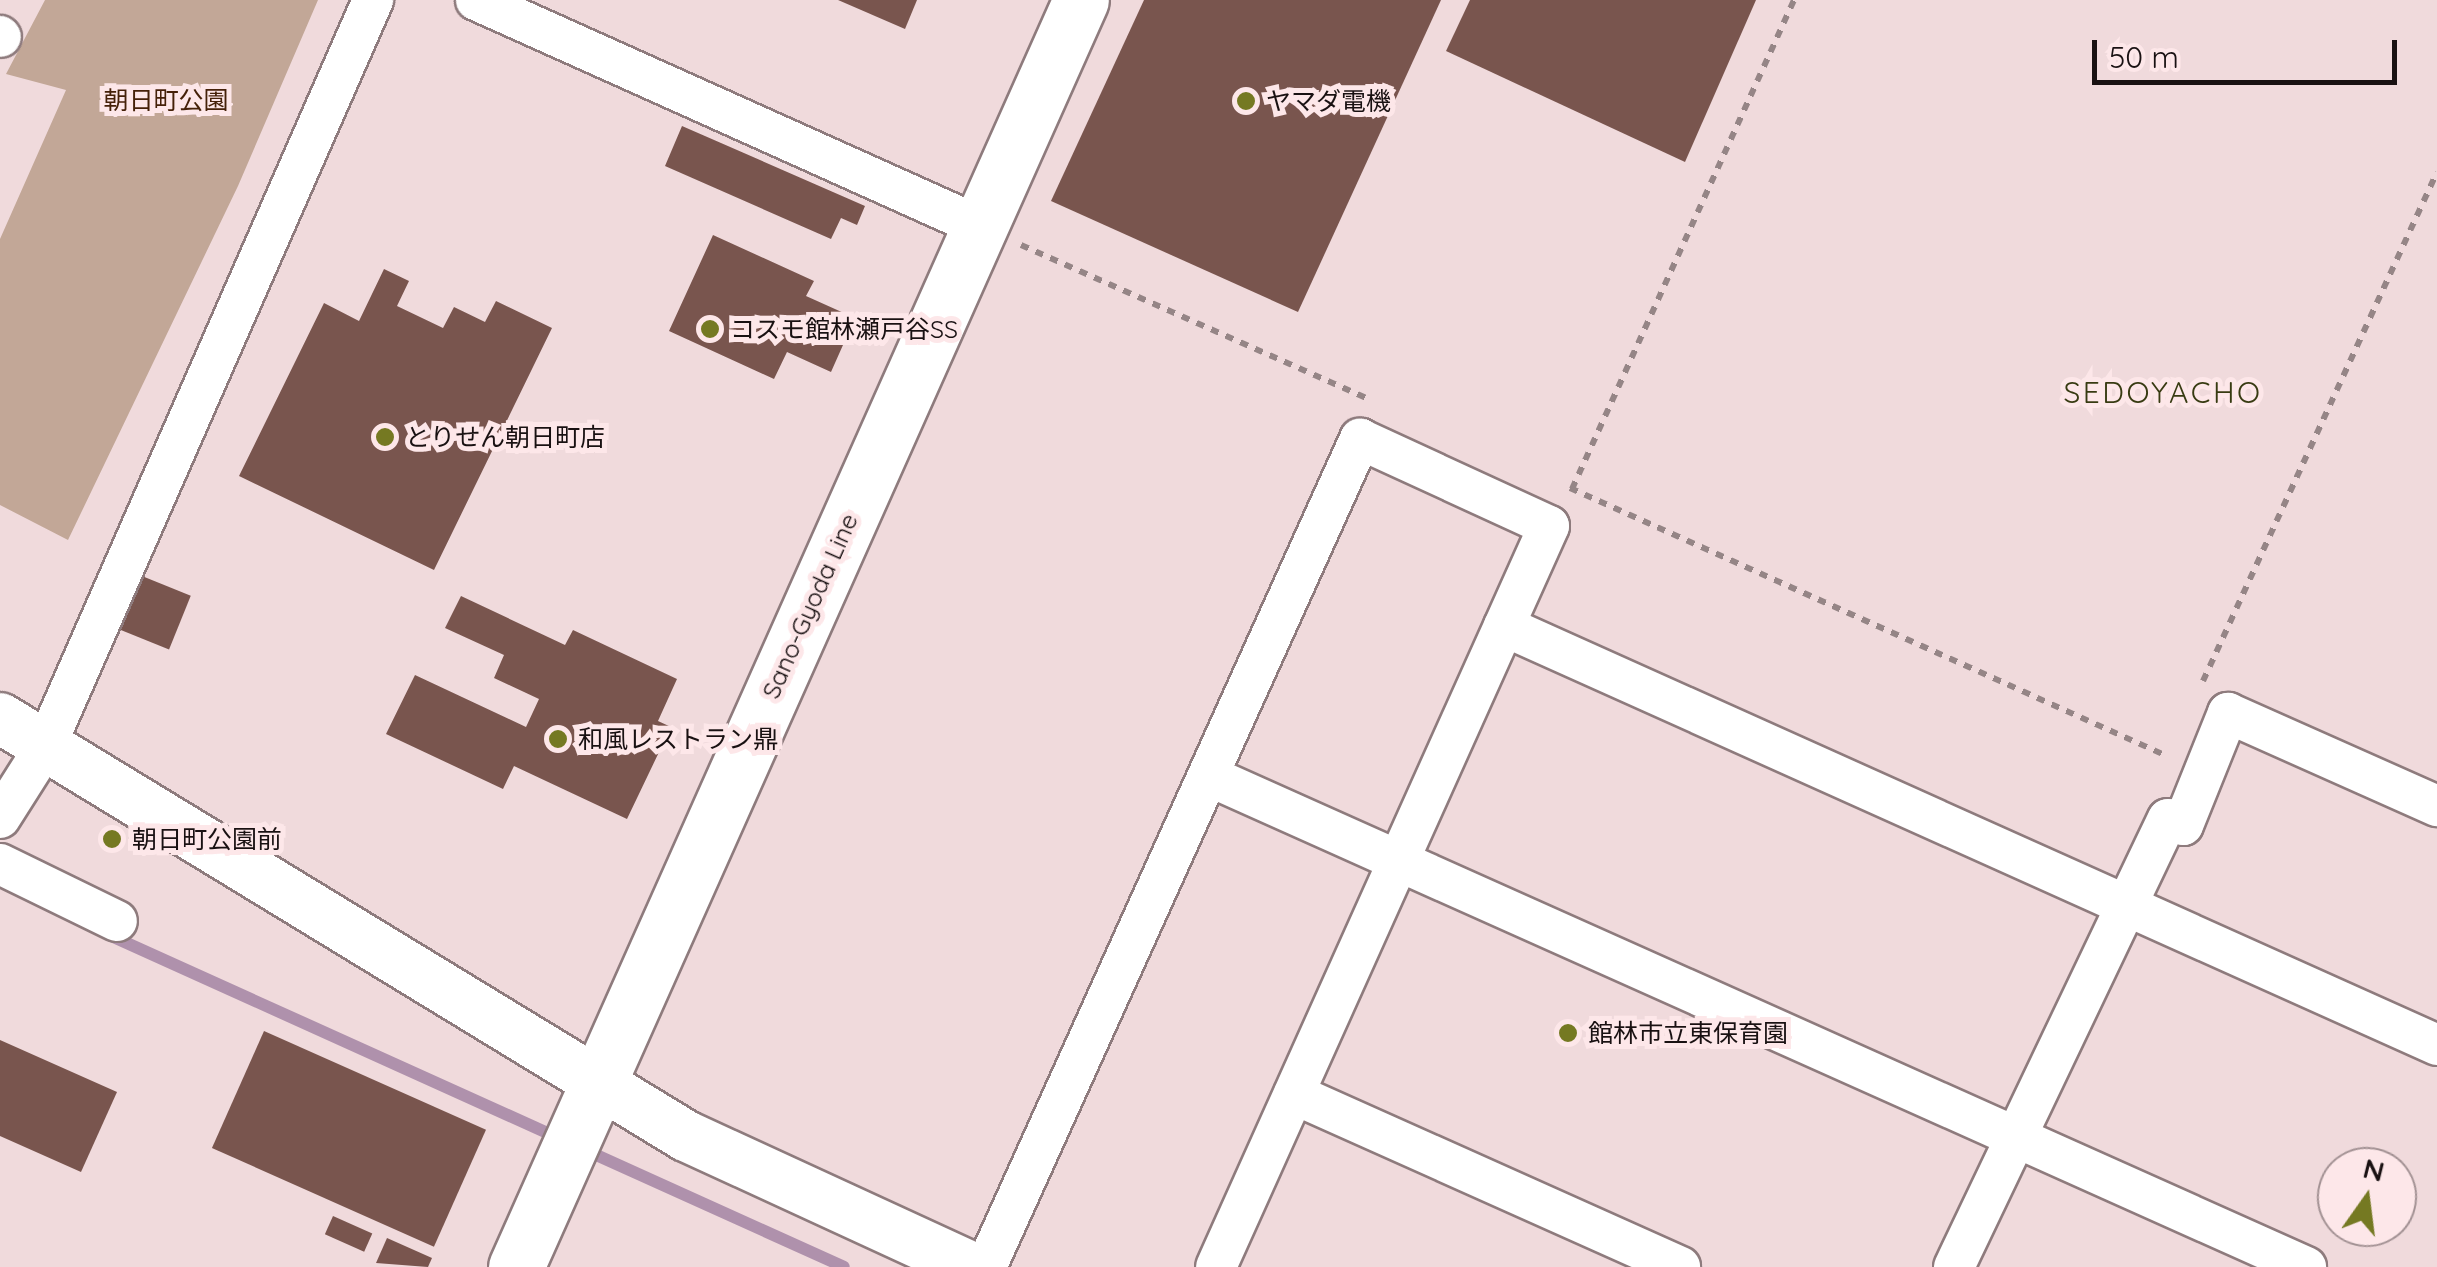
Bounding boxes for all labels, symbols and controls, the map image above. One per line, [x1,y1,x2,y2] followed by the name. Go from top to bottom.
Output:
[2097,20,2402,82] scale bar
[2109,38,2179,76] text: 50 m
[104,85,228,115] park label: 朝日町公園
[1266,86,1391,116] place label: ヤマダ電機
[1235,90,1257,112] marker: ヤマダ電機
[730,314,958,344] place label: コスモ館林瀬戸谷SS
[699,318,721,340] marker: コスモ館林瀬戸谷SS
[2063,374,2263,410] district label: SEDOYACHO
[405,422,605,452] place label: とりせん朝日町店
[374,426,396,448] marker: とりせん朝日町店
[756,509,864,703] street label: Sano-Gyoda Line
[578,724,778,754] place label: 和風レストラン鼎
[547,728,569,750] marker: 和風レストラン鼎
[132,824,282,854] place label: 朝日町公園前
[101,828,123,850] marker: 朝日町公園前
[1588,1018,1788,1048] place label: 館林市立東保育園
[1557,1022,1579,1044] marker: 館林市立東保育園
[2317,1147,2417,1247] north arrow
[2360,1150,2388,1189] text: N

